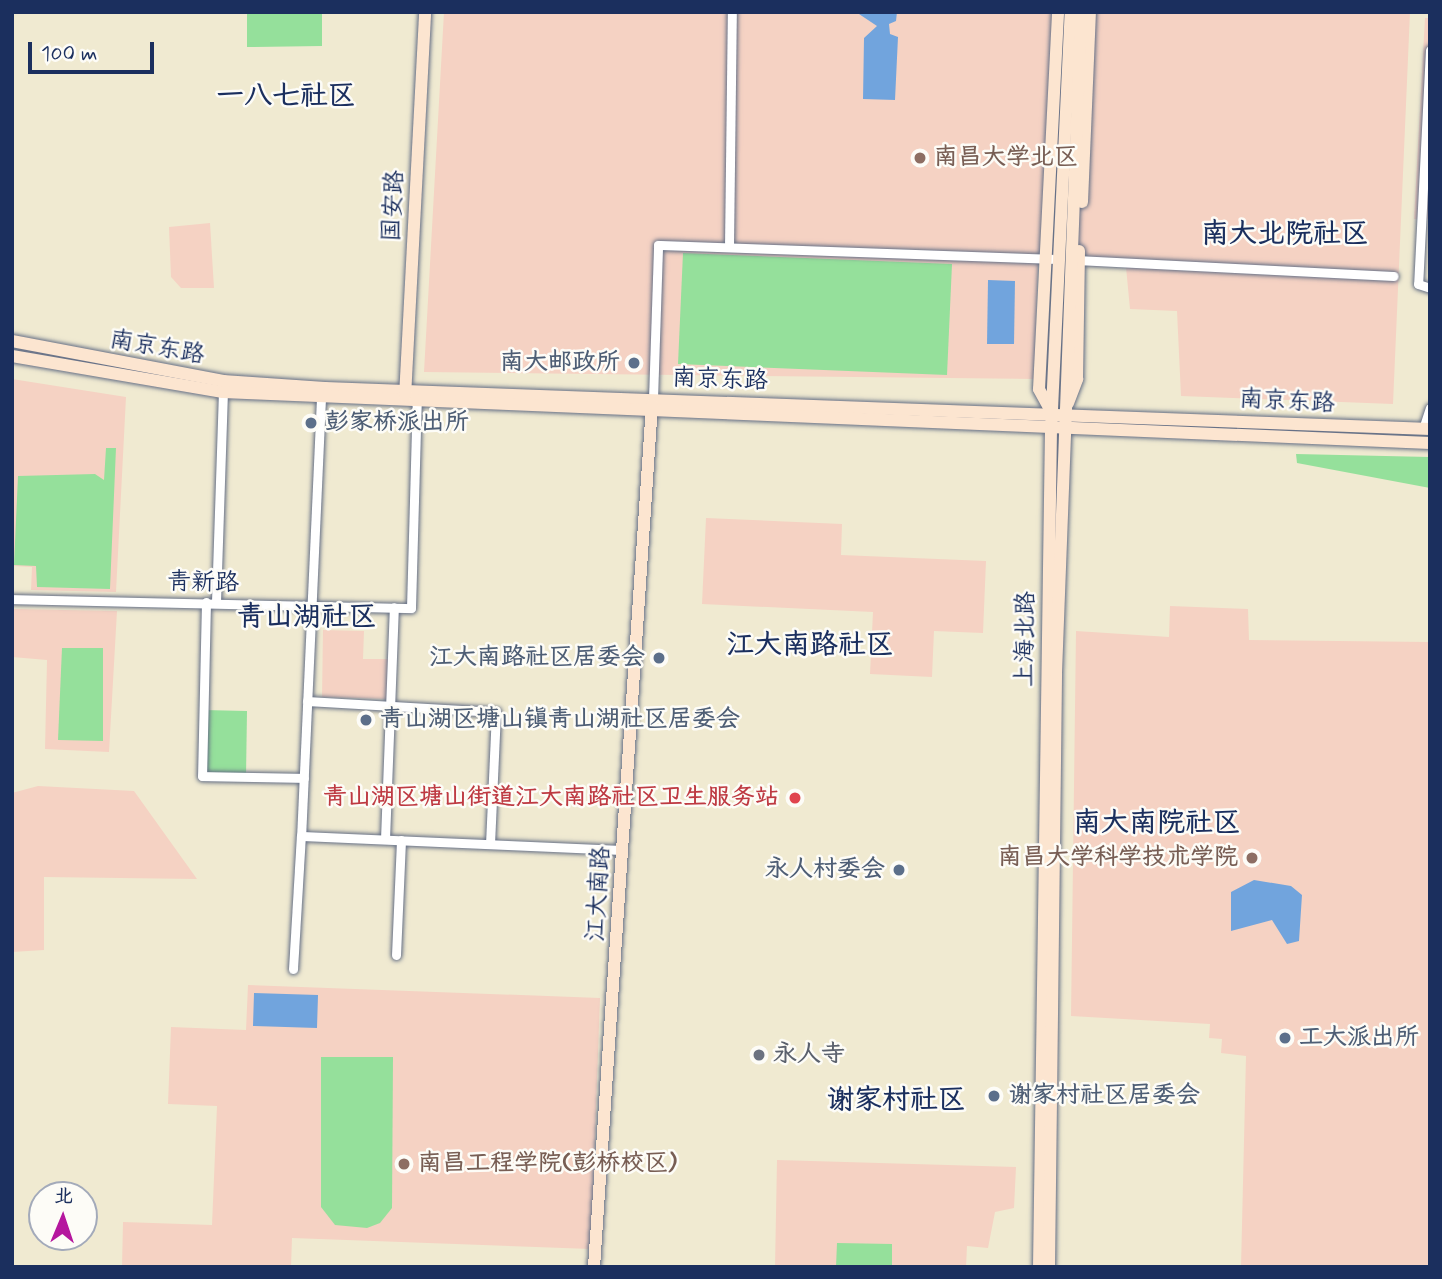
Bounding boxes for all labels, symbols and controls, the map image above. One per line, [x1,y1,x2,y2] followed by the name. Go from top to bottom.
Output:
[32,28,158,72] scale bar
[41,40,97,68] text: 100 m
[216,80,356,114] district label: 一八七社区
[934,144,1078,172] place label: 南昌大学北区
[912,150,928,166] marker: 南昌大学北区
[378,169,410,243] street label: 国安路
[1201,218,1369,252] district label: 南大北院社区
[107,325,207,371] street label: 南京东路
[500,349,620,377] place label: 南大邮政所
[626,355,642,371] marker: 南大邮政所
[672,364,768,396] street label: 南京东路
[1238,385,1336,419] street label: 南京东路
[325,409,469,437] place label: 彭家桥派出所
[303,415,319,431] marker: 彭家桥派出所
[167,568,239,598] street label: 青新路
[1011,591,1041,687] street label: 上海北路
[237,601,377,635] district label: 青山湖社区
[726,629,894,663] district label: 江大南路社区
[429,644,645,672] place label: 江大南路社区居委会
[651,650,667,666] marker: 江大南路社区居委会
[380,706,740,734] place label: 青山湖区塘山镇青山湖社区居委会
[358,712,374,728] marker: 青山湖区塘山镇青山湖社区居委会
[323,784,779,812] place label: 青山湖区塘山街道江大南路社区卫生服务站
[785,788,805,808] marker: 青山湖区塘山街道江大南路社区卫生服务站
[1073,807,1241,841] district label: 南大南院社区
[998,844,1238,872] place label: 南昌大学科学技术学院
[581,845,617,943] street label: 江大南路
[1244,850,1260,866] marker: 南昌大学科学技术学院
[765,856,885,884] place label: 永人村委会
[891,862,907,878] marker: 永人村委会
[1299,1024,1419,1052] place label: 工大派出所
[1277,1030,1293,1046] marker: 工大派出所
[773,1041,845,1069] place label: 永人寺
[751,1047,767,1063] marker: 永人寺
[1008,1082,1200,1110] place label: 谢家村社区居委会
[826,1084,966,1118] district label: 谢家村社区
[986,1088,1002,1104] marker: 谢家村社区居委会
[418,1150,677,1178] place label: 南昌工程学院(彭桥校区)
[396,1156,412,1172] marker: 南昌工程学院(彭桥校区)
[28,1181,98,1251] north arrow
[54,1184,74,1209] text: 北

